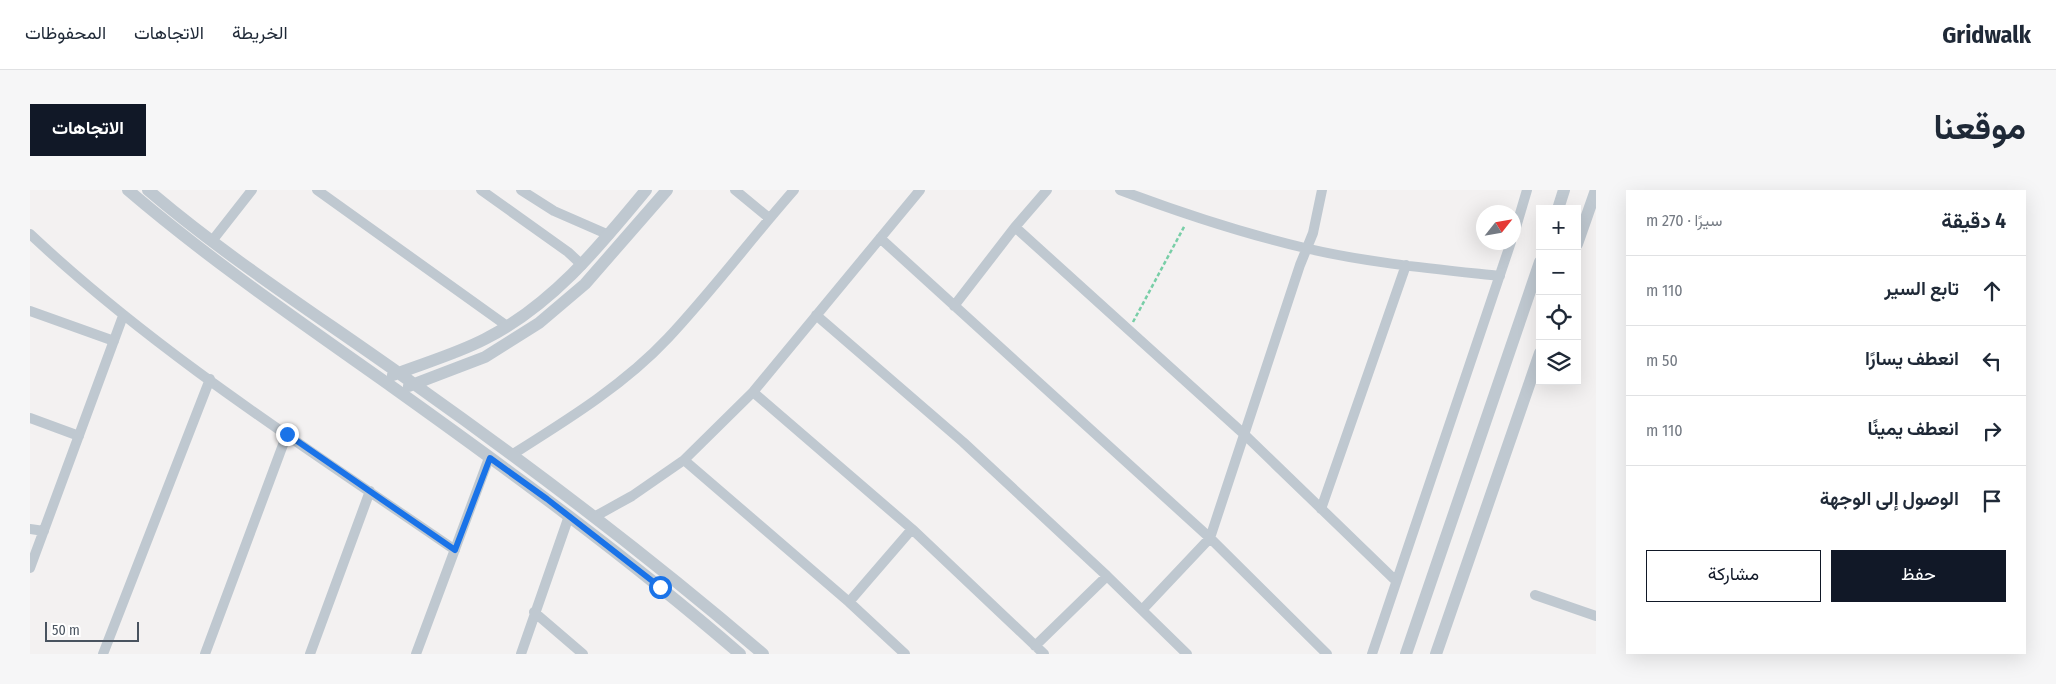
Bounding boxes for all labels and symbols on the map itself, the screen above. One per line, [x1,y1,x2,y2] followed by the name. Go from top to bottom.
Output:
[1476,205,1521,250] north arrow
[276,423,299,446] route end
[649,576,672,599] route start
[45,619,139,642] scale bar

